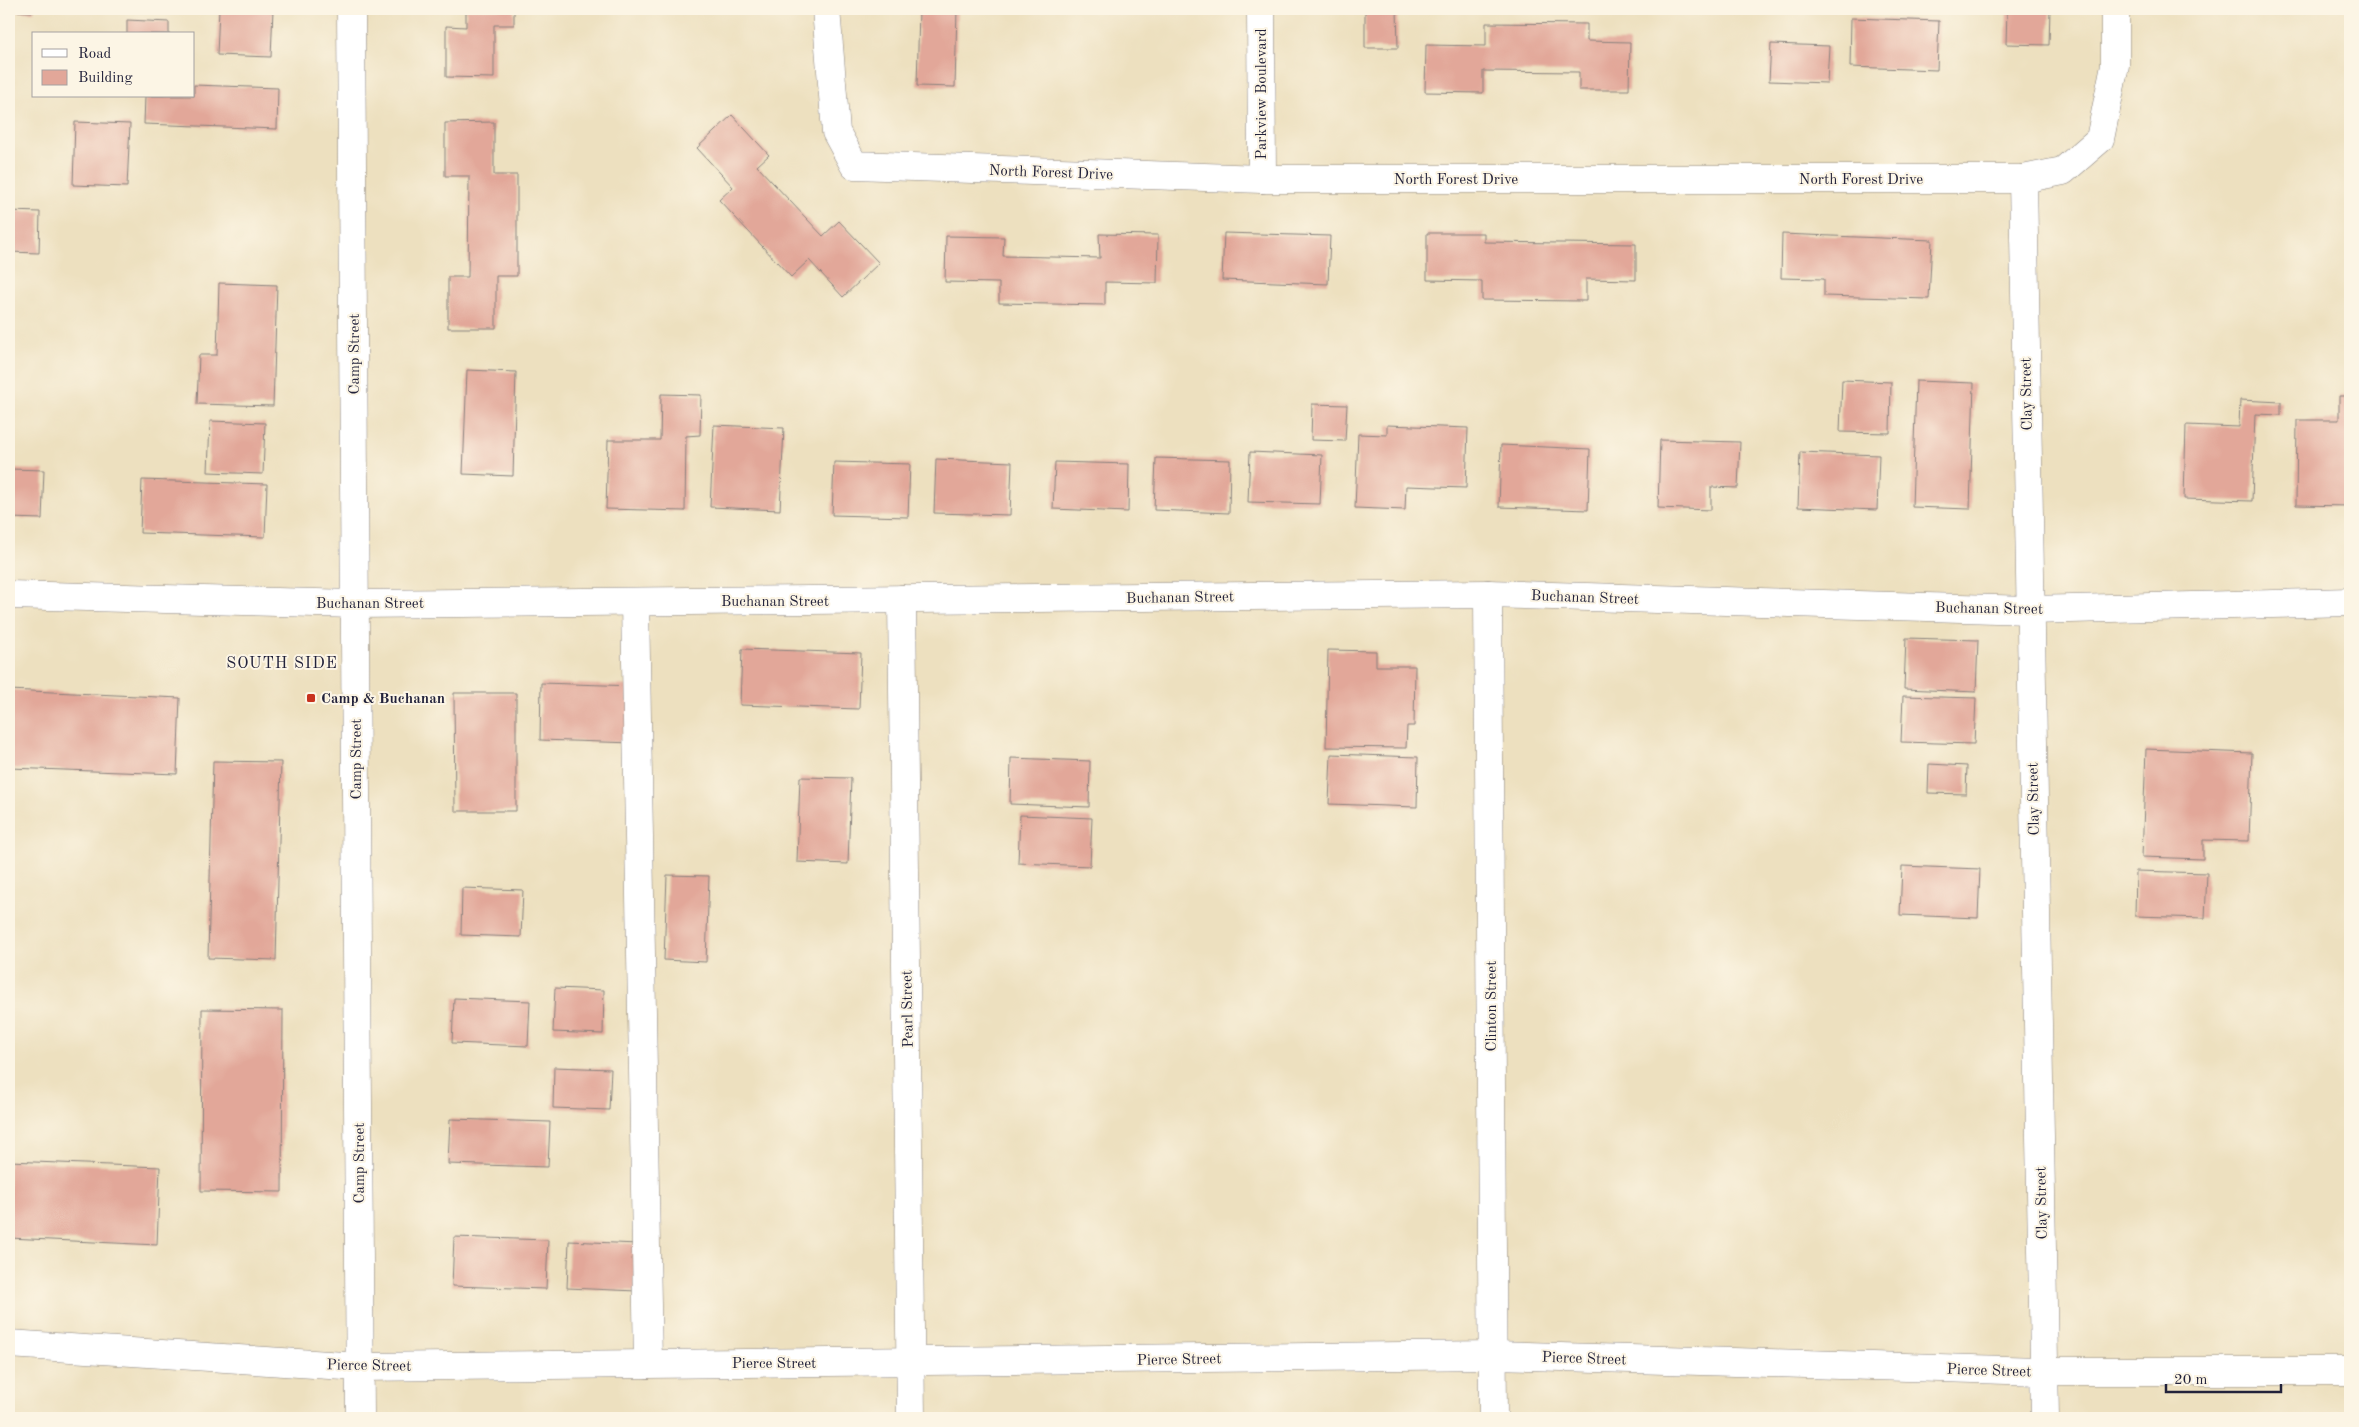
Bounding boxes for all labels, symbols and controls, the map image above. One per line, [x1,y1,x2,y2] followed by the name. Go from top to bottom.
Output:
[1255,28,1270,160] street label: Parkview Boulevard
[32,32,195,98] legend
[78,47,112,62] text: Road
[78,71,133,86] text: Building
[989,164,1113,183] street label: North Forest Drive
[1394,173,1518,188] street label: North Forest Drive
[1799,173,1923,188] street label: North Forest Drive
[348,313,363,395] street label: Camp Street
[2019,357,2036,431] street label: Clay Street
[1531,589,1639,608] street label: Buchanan Street
[1126,590,1234,607] street label: Buchanan Street
[721,595,829,610] street label: Buchanan Street
[316,597,424,612] street label: Buchanan Street
[1935,601,2043,618] street label: Buchanan Street
[226,656,338,672] district label: SOUTH SIDE
[305,692,317,704] marker: Camp & Buchanan
[321,692,445,707] place label: Camp & Buchanan
[350,718,365,800] street label: Camp Street
[2026,762,2043,836] street label: Clay Street
[1485,961,1500,1052] street label: Clinton Street
[900,970,917,1048] street label: Pearl Street
[353,1122,368,1204] street label: Camp Street
[2034,1166,2051,1240] street label: Clay Street
[1541,1351,1627,1368] street label: Pierce Street
[1137,1352,1222,1369] street label: Pierce Street
[732,1357,816,1372] street label: Pierce Street
[326,1358,411,1375] street label: Pierce Street
[2166,1362,2282,1394] scale bar
[1946,1363,2032,1380] street label: Pierce Street
[2174,1373,2208,1388] text: 20 m

